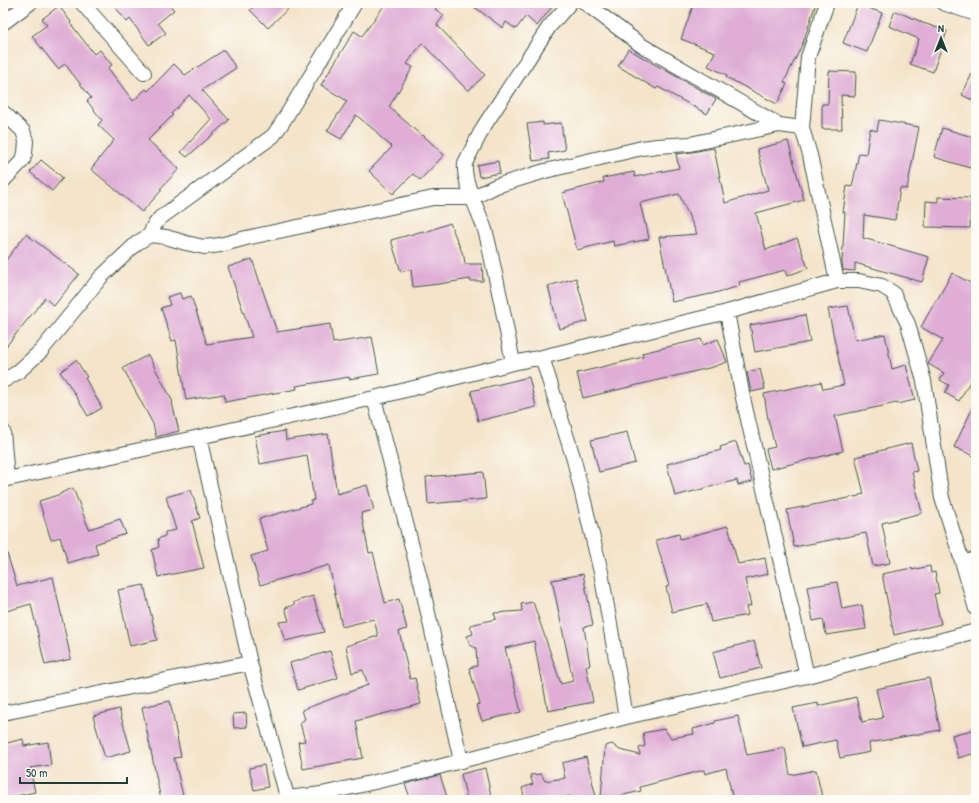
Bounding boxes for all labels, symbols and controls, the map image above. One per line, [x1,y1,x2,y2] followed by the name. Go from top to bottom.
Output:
[921,18,961,58] north arrow
[938,21,944,35] text: N
[20,759,127,785] scale bar
[26,764,47,781] text: 50 m

